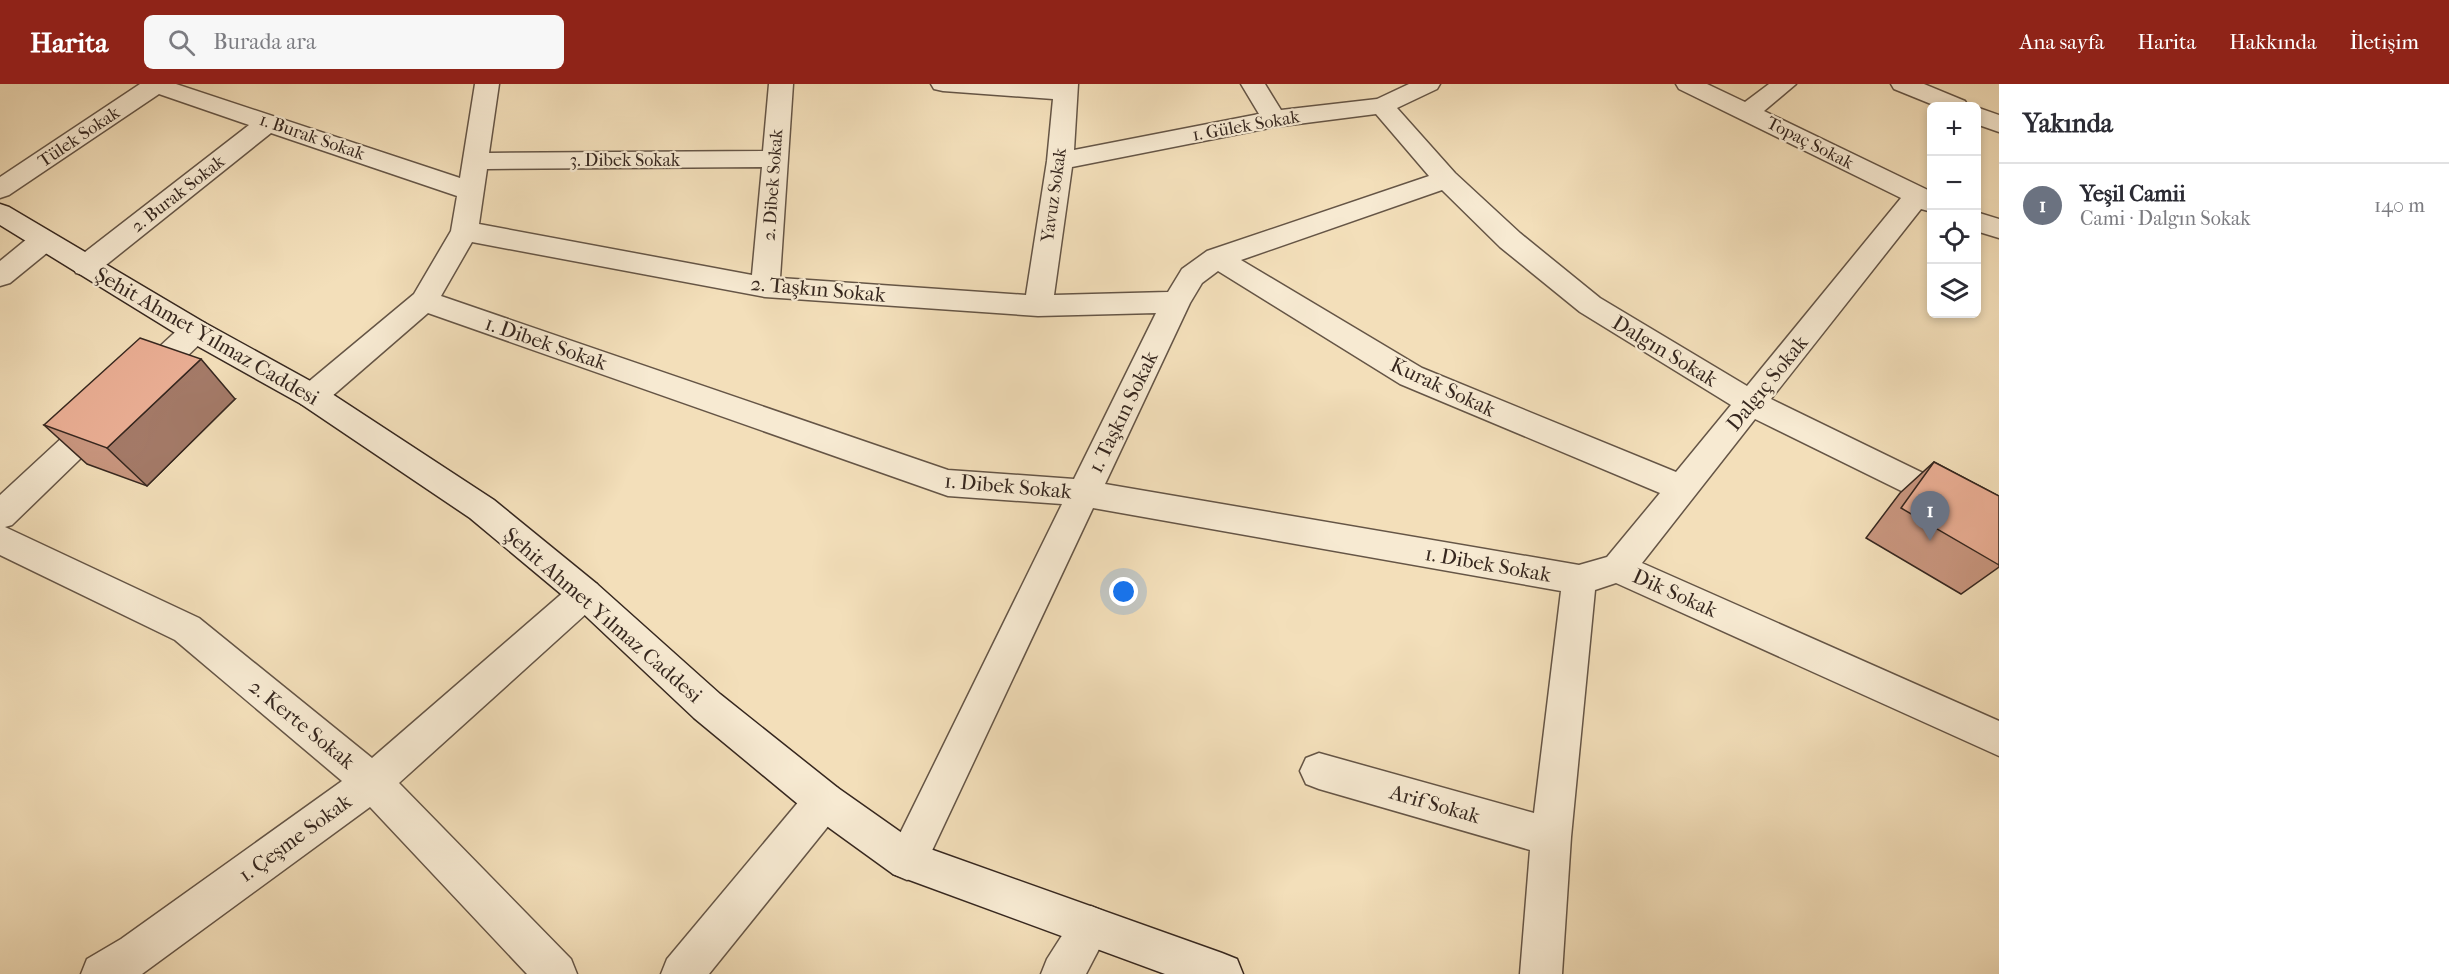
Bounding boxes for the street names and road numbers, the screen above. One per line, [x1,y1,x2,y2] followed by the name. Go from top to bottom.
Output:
[34,102,124,172] street label: Tülek Sokak
[1191,106,1302,146] street label: 1. Gülek Sokak
[257,109,368,165] street label: 1. Burak Sokak
[1763,112,1858,174] street label: Topaç Sokak
[759,128,787,242] street label: 2. Dibek Sokak
[1037,146,1071,244] street label: Yavuz Sokak
[570,150,681,171] street label: 3. Dibek Sokak
[127,151,229,237] street label: 2. Burak Sokak
[91,262,323,410] street label: Şehit Ahmet Yılmaz Caddesi
[749,271,887,307] street label: 2. Taşkın Sokak
[1608,310,1722,392] street label: Dalgın Sokak
[482,311,610,375] street label: 1. Dibek Sokak
[1721,331,1813,435] street label: Dalgıç Sokak
[1083,347,1163,477] street label: 1. Taşkın Sokak
[1387,352,1500,422] street label: Kurak Sokak
[943,468,1073,504] street label: 1. Dibek Sokak
[499,522,707,708] street label: Şehit Ahmet Yılmaz Caddesi
[1423,541,1553,587] street label: 1. Dibek Sokak
[1629,564,1721,622] street label: Dik Sokak
[244,674,360,774] street label: 2. Kerte Sokak
[1386,779,1483,828] street label: Arif Sokak
[234,789,357,888] street label: 1. Çeşme Sokak

